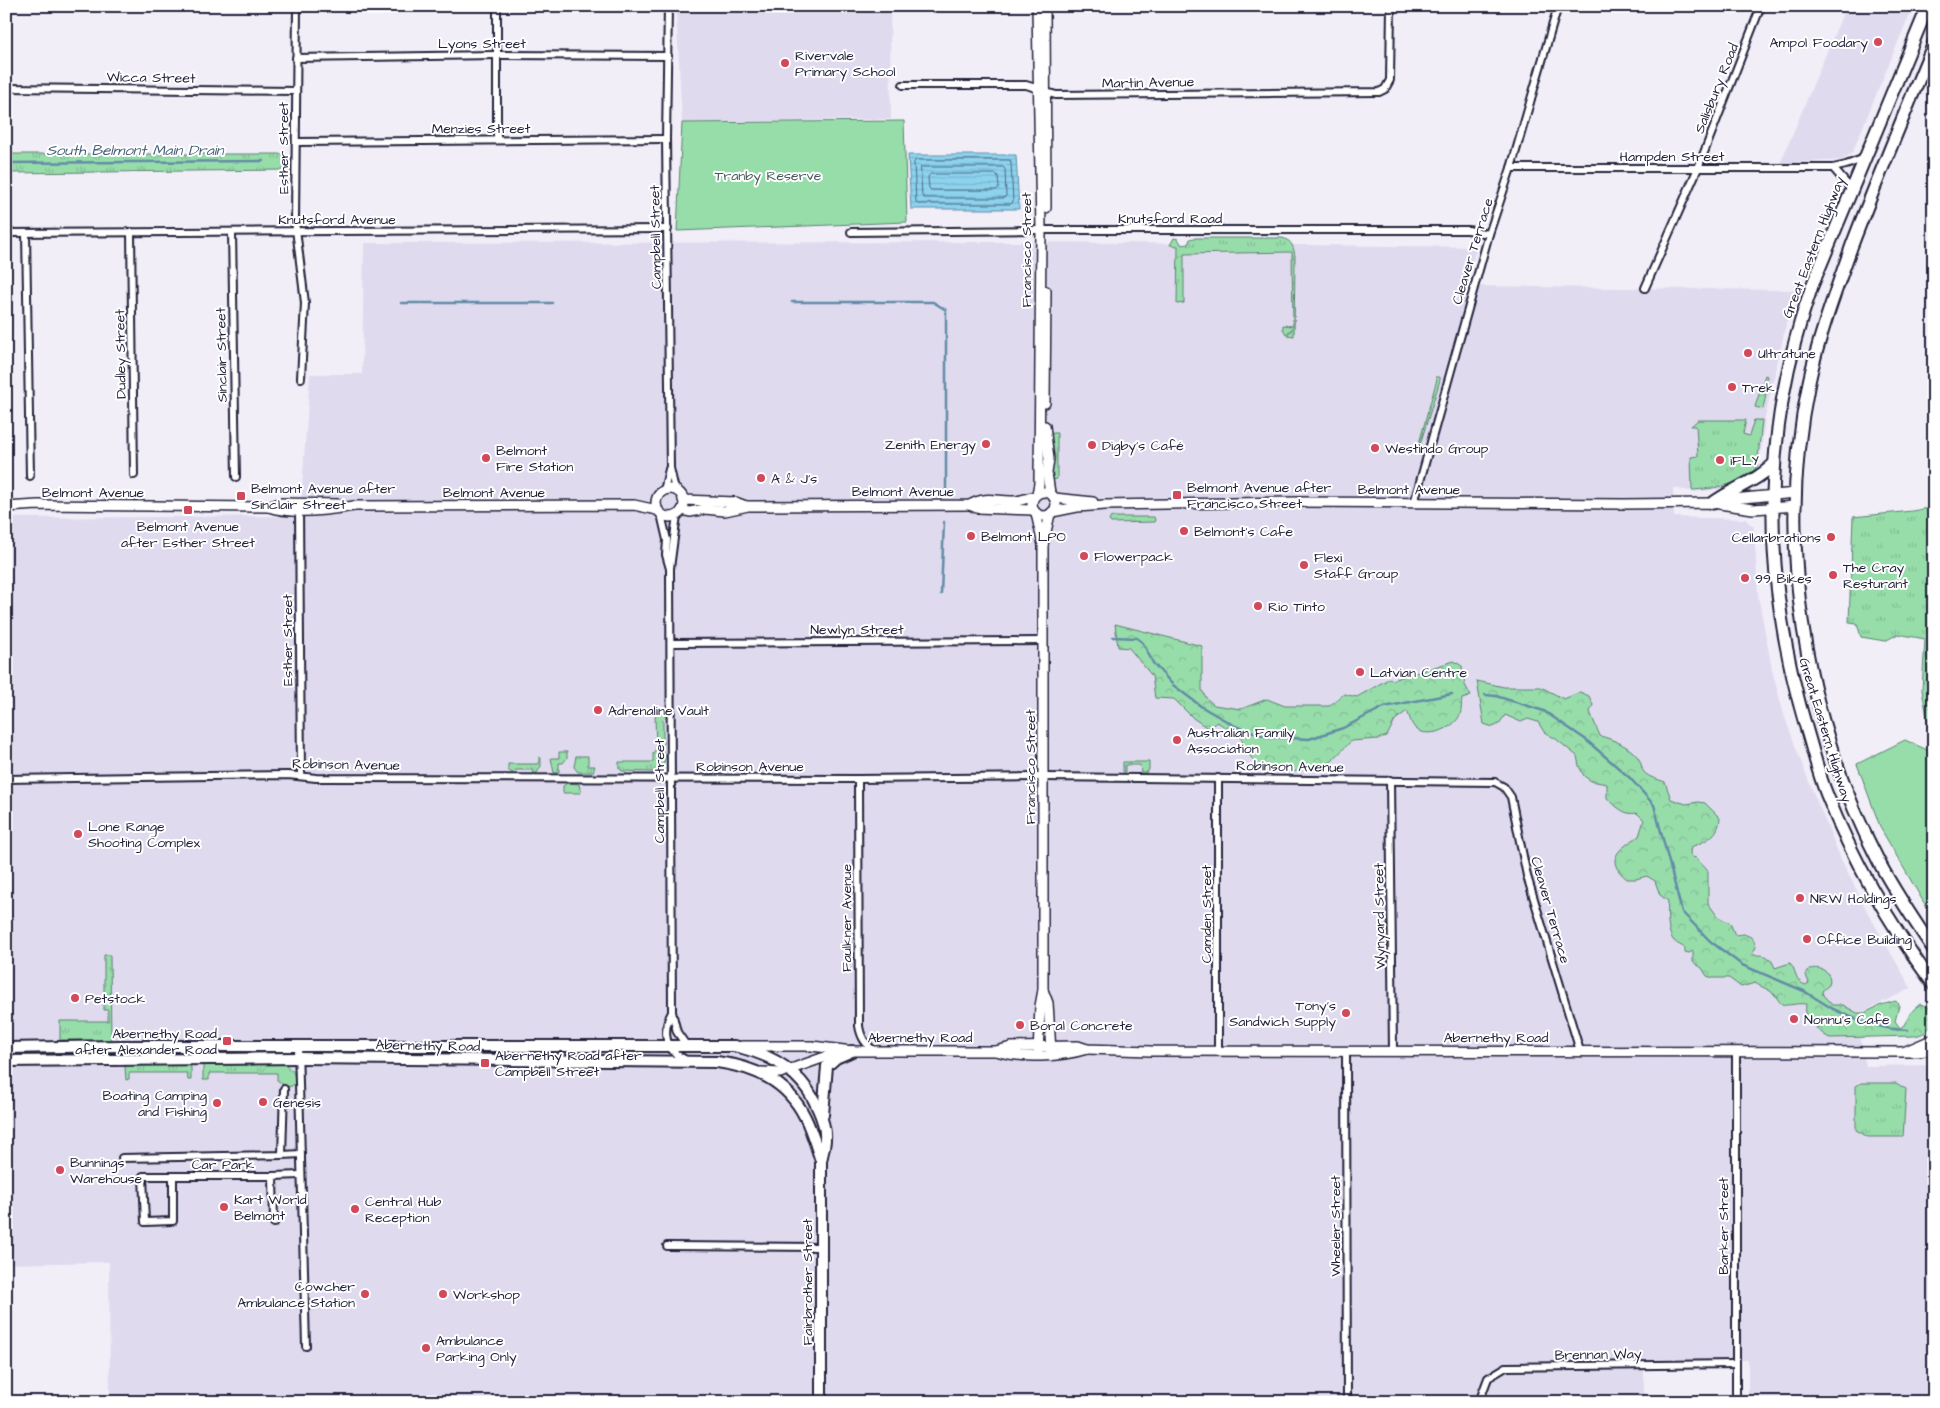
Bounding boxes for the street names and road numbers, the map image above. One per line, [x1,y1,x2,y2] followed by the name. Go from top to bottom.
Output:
[438,34,526,54] street label: Lyons Street
[1690,40,1744,136] street label: Salisbury Road
[106,67,196,89] street label: Wicca Street
[1102,72,1195,94] street label: Martin Avenue
[274,102,294,194] street label: Esther Street
[432,119,531,139] street label: Menzies Street
[1620,147,1725,167] street label: Hampden Street
[1778,173,1850,321] street label: Great Eastern Highway
[645,184,667,289] street label: Campbell Street
[1017,192,1037,308] street label: Francisco Street
[1447,195,1499,307] street label: Cleaver Terrace
[1118,209,1222,229] street label: Knutsford Road
[278,210,396,230] street label: Knutsford Avenue
[211,307,233,403] street label: Sinclair Street
[110,309,132,399] street label: Dudley Street
[1358,480,1461,500] street label: Belmont Avenue
[852,482,955,502] street label: Belmont Avenue
[42,483,145,503] street label: Belmont Avenue
[443,483,546,503] street label: Belmont Avenue
[278,594,298,686] street label: Esther Street
[810,620,904,640] street label: Newlyn Street
[1794,656,1857,805] street label: Great Eastern Highway
[1021,709,1041,825] street label: Francisco Street
[650,738,670,843] street label: Campbell Street
[292,754,400,776] street label: Robinson Avenue
[1236,756,1344,778] street label: Robinson Avenue
[696,757,804,777] street label: Robinson Avenue
[1525,855,1575,966] street label: Cleaver Terrace
[1369,862,1391,969] street label: Wynyard Street
[837,864,857,972] street label: Faulkner Avenue
[1197,864,1217,963] street label: Camden Street
[868,1028,972,1048] street label: Abernethy Road
[1444,1028,1548,1048] street label: Abernethy Road
[375,1035,481,1057] street label: Abernethy Road
[192,1155,255,1175] street label: Car Park
[1326,1175,1346,1277] street label: Wheeler Street
[1714,1177,1734,1275] street label: Barker Street
[798,1218,818,1345] street label: Fairbrother Street
[1554,1344,1642,1366] street label: Brennan Way

